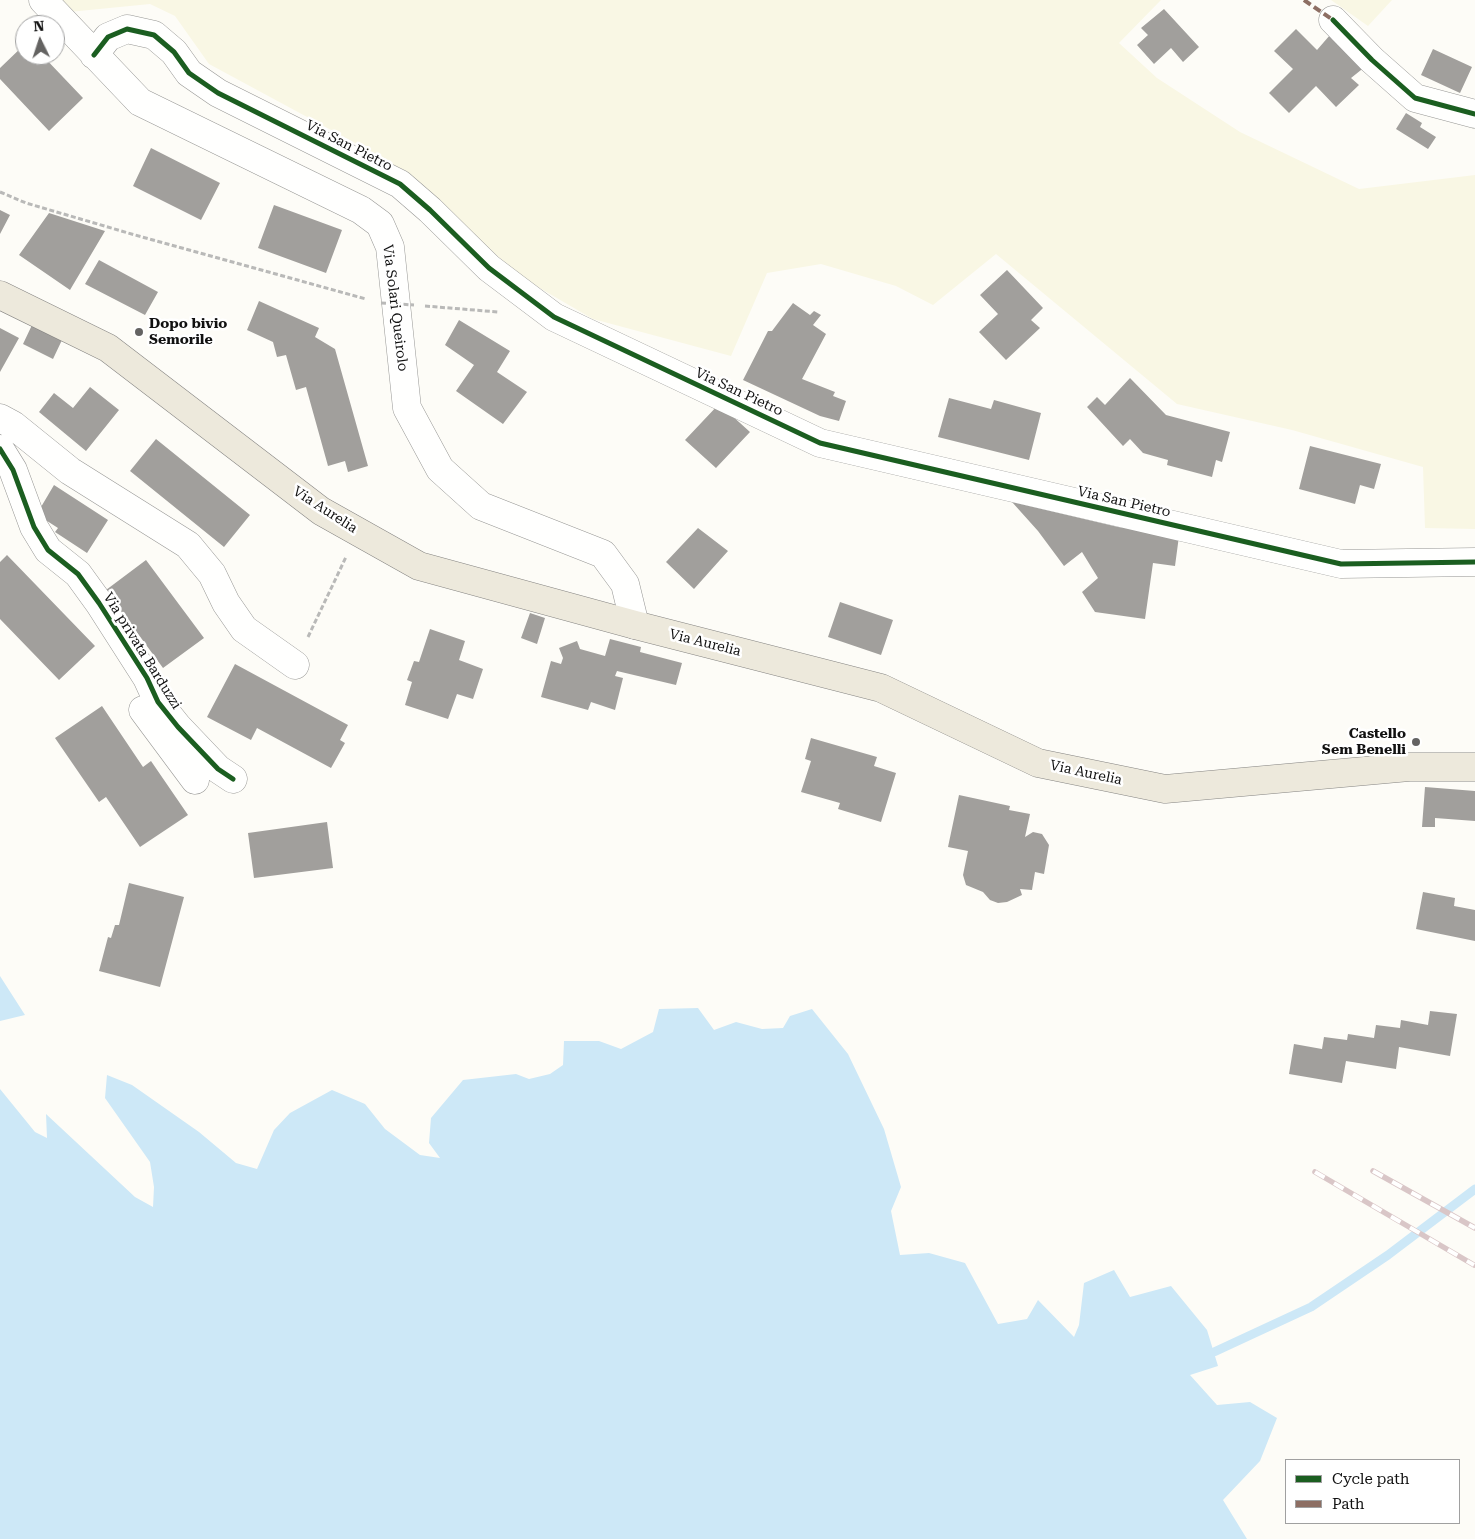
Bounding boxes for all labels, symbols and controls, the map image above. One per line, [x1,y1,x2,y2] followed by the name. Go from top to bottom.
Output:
[15,15,65,65] north arrow
[33,18,45,34] text: N
[303,117,395,175] street label: Via San Pietro
[379,244,411,372] street label: Via Solari Queirolo
[149,316,227,348] place label: Dopo bivio Semorile
[133,326,145,338] marker: Dopo bivio Semorile
[692,364,786,420] street label: Via San Pietro
[290,483,360,537] street label: Via Aurelia
[1076,483,1172,521] street label: Via San Pietro
[99,590,185,712] street label: Via privata Barduzzi
[667,626,743,660] street label: Via Aurelia
[1322,726,1406,759] place label: Castello Sem Benelli
[1410,736,1422,748] marker: Castello Sem Benelli
[1048,757,1124,789] street label: Via Aurelia
[1285,1459,1460,1524] legend
[1332,1470,1409,1488] text: Cycle path
[1332,1495,1365,1513] text: Path

